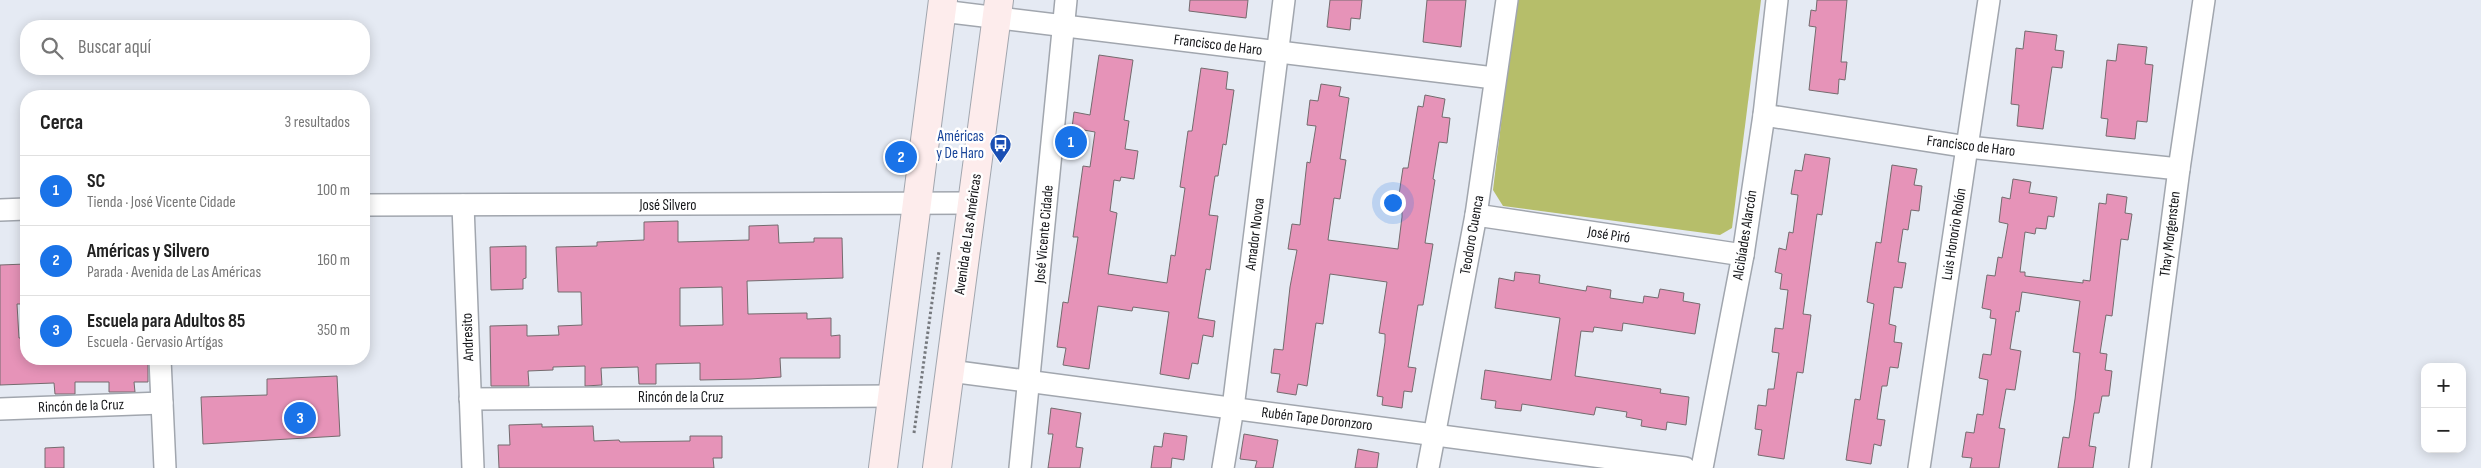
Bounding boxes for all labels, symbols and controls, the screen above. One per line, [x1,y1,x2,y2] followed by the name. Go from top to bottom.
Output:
[20,20,370,75] search box
[1173,30,1263,60] street label: Francisco de Haro
[38,34,66,62] icon: search
[78,36,151,59] text: Buscar aquí
[40,110,83,135] text: Cerca
[285,113,350,132] text: 3 resultados
[1055,123,1087,161] pin: 1
[936,127,984,163] place label: Américas y De Haro
[1926,131,2016,161] street label: Francisco de Haro
[988,133,1012,164] bus stop icon: Américas y De Haro
[885,138,917,176] pin: 2
[87,170,105,193] text: SC
[950,172,986,297] street label: Avenida de Las Américas
[53,181,59,200] text: 1
[317,181,350,200] text: 100 m
[1030,184,1058,285] street label: José Vicente Cidade
[1937,187,1971,281] street label: Luis Honorio Rolón
[1728,189,1761,282] street label: Alcibíades Alarcón
[1380,190,1406,216] your location
[2155,190,2185,278] street label: Thay Morgensten
[87,193,236,212] text: Tienda · José Vicente Cidade
[1456,194,1488,276] street label: Teodoro Cuenca
[638,196,697,215] street label: José Silvero
[1241,197,1269,272] street label: Amador Novoa
[1586,222,1631,248] street label: José Piró
[87,240,210,263] text: Américas y Silvero
[52,251,60,270] text: 2
[317,251,350,270] text: 160 m
[87,263,261,282] text: Parada · Avenida de Las Américas
[87,310,245,333] text: Escuela para Adultos 85
[458,313,478,362] street label: Andresito
[52,321,60,340] text: 3
[317,321,350,340] text: 350 m
[87,333,223,352] text: Escuela · Gervasio Artígas
[2421,363,2466,453] map controls
[2421,363,2466,408] button: +
[638,388,725,407] street label: Rincón de la Cruz
[38,395,125,417] street label: Rincón de la Cruz
[284,399,316,437] pin: 3
[1260,403,1374,435] street label: Rubén Tape Doronzoro
[2421,408,2466,453] button: −

